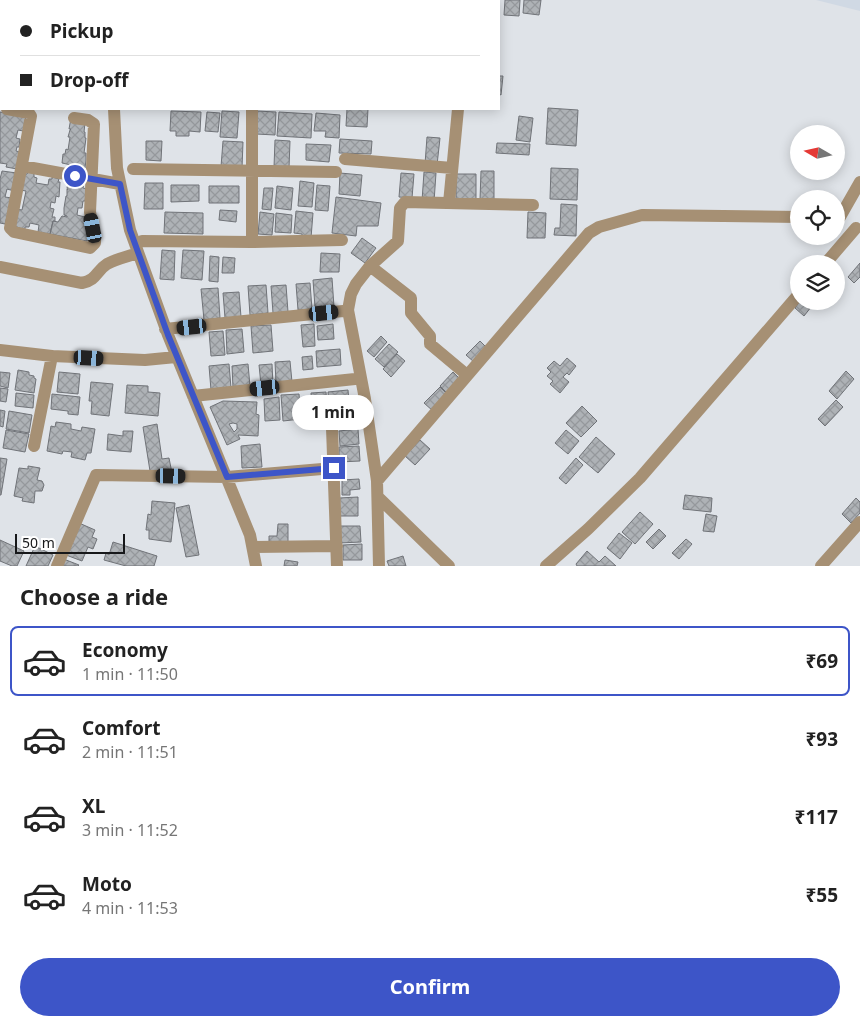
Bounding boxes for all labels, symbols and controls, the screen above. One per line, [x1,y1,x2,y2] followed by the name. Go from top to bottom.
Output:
[50,18,113,44] text: Pickup
[50,67,129,93] text: Drop-off
[790,125,845,180] north arrow
[790,125,845,310] map controls
[64,165,86,187] route start
[790,190,845,245] button: locate
[82,212,103,244] car
[790,255,845,310] button: layers
[308,304,339,322] car
[176,318,207,336] car
[73,350,104,366] car
[249,379,280,397] car
[293,396,375,430] callout: 1 min
[311,401,355,423] text: 1 min
[323,457,345,479] route end
[155,468,186,484] car
[15,531,125,554] scale bar
[22,533,55,552] text: 50 m
[20,581,168,611] text: Choose a ride
[82,637,168,663] text: Economy
[22,639,67,684] icon: car
[805,648,838,674] text: ₹69
[82,663,178,685] text: 1 min · 11:50
[82,715,161,741] text: Comfort
[22,717,67,762] icon: car
[805,726,838,752] text: ₹93
[82,741,178,763] text: 2 min · 11:51
[82,793,105,819] text: XL
[22,795,67,840] icon: car
[795,804,838,830] text: ₹117
[82,819,178,841] text: 3 min · 11:52
[82,871,132,897] text: Moto
[22,873,67,918] icon: car
[805,882,838,908] text: ₹55
[82,897,178,919] text: 4 min · 11:53
[20,958,840,1016] button: Confirm

